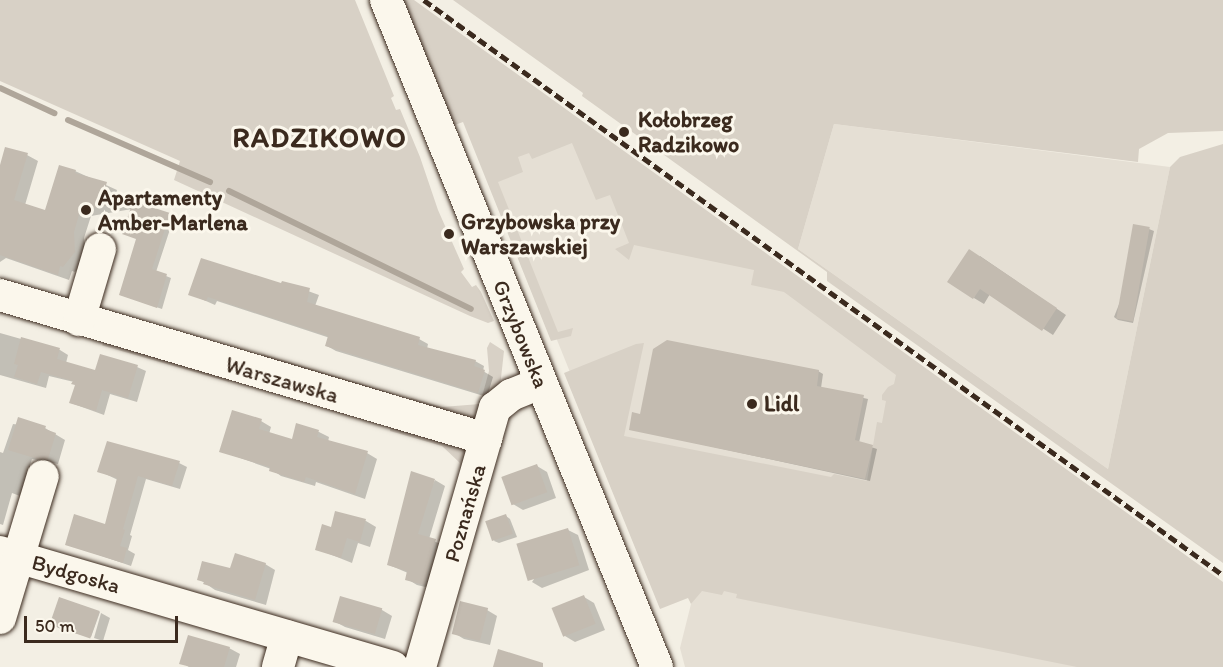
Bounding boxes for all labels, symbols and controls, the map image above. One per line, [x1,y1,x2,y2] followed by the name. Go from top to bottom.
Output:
[638,106,739,158] place label: Kołobrzeg Radzikowo
[234,120,406,154] district label: RADZIKOWO
[615,123,633,141] marker: Kołobrzeg Radzikowo
[98,184,248,236] place label: Apartamenty Amber-Marlena
[79,203,93,217] marker: Apartamenty Amber-Marlena
[461,208,621,260] place label: Grzybowska przy Warszawskiej
[442,227,456,241] marker: Grzybowska przy Warszawskiej
[487,276,555,392] street label: Grzybowska
[222,351,342,409] street label: Warszawska
[764,391,799,417] place label: Lidl
[745,397,759,411] marker: Lidl
[438,461,492,565] street label: Poznańska
[29,549,123,599] street label: Bydgoska
[27,604,182,642] scale bar
[35,615,75,637] text: 50 m

